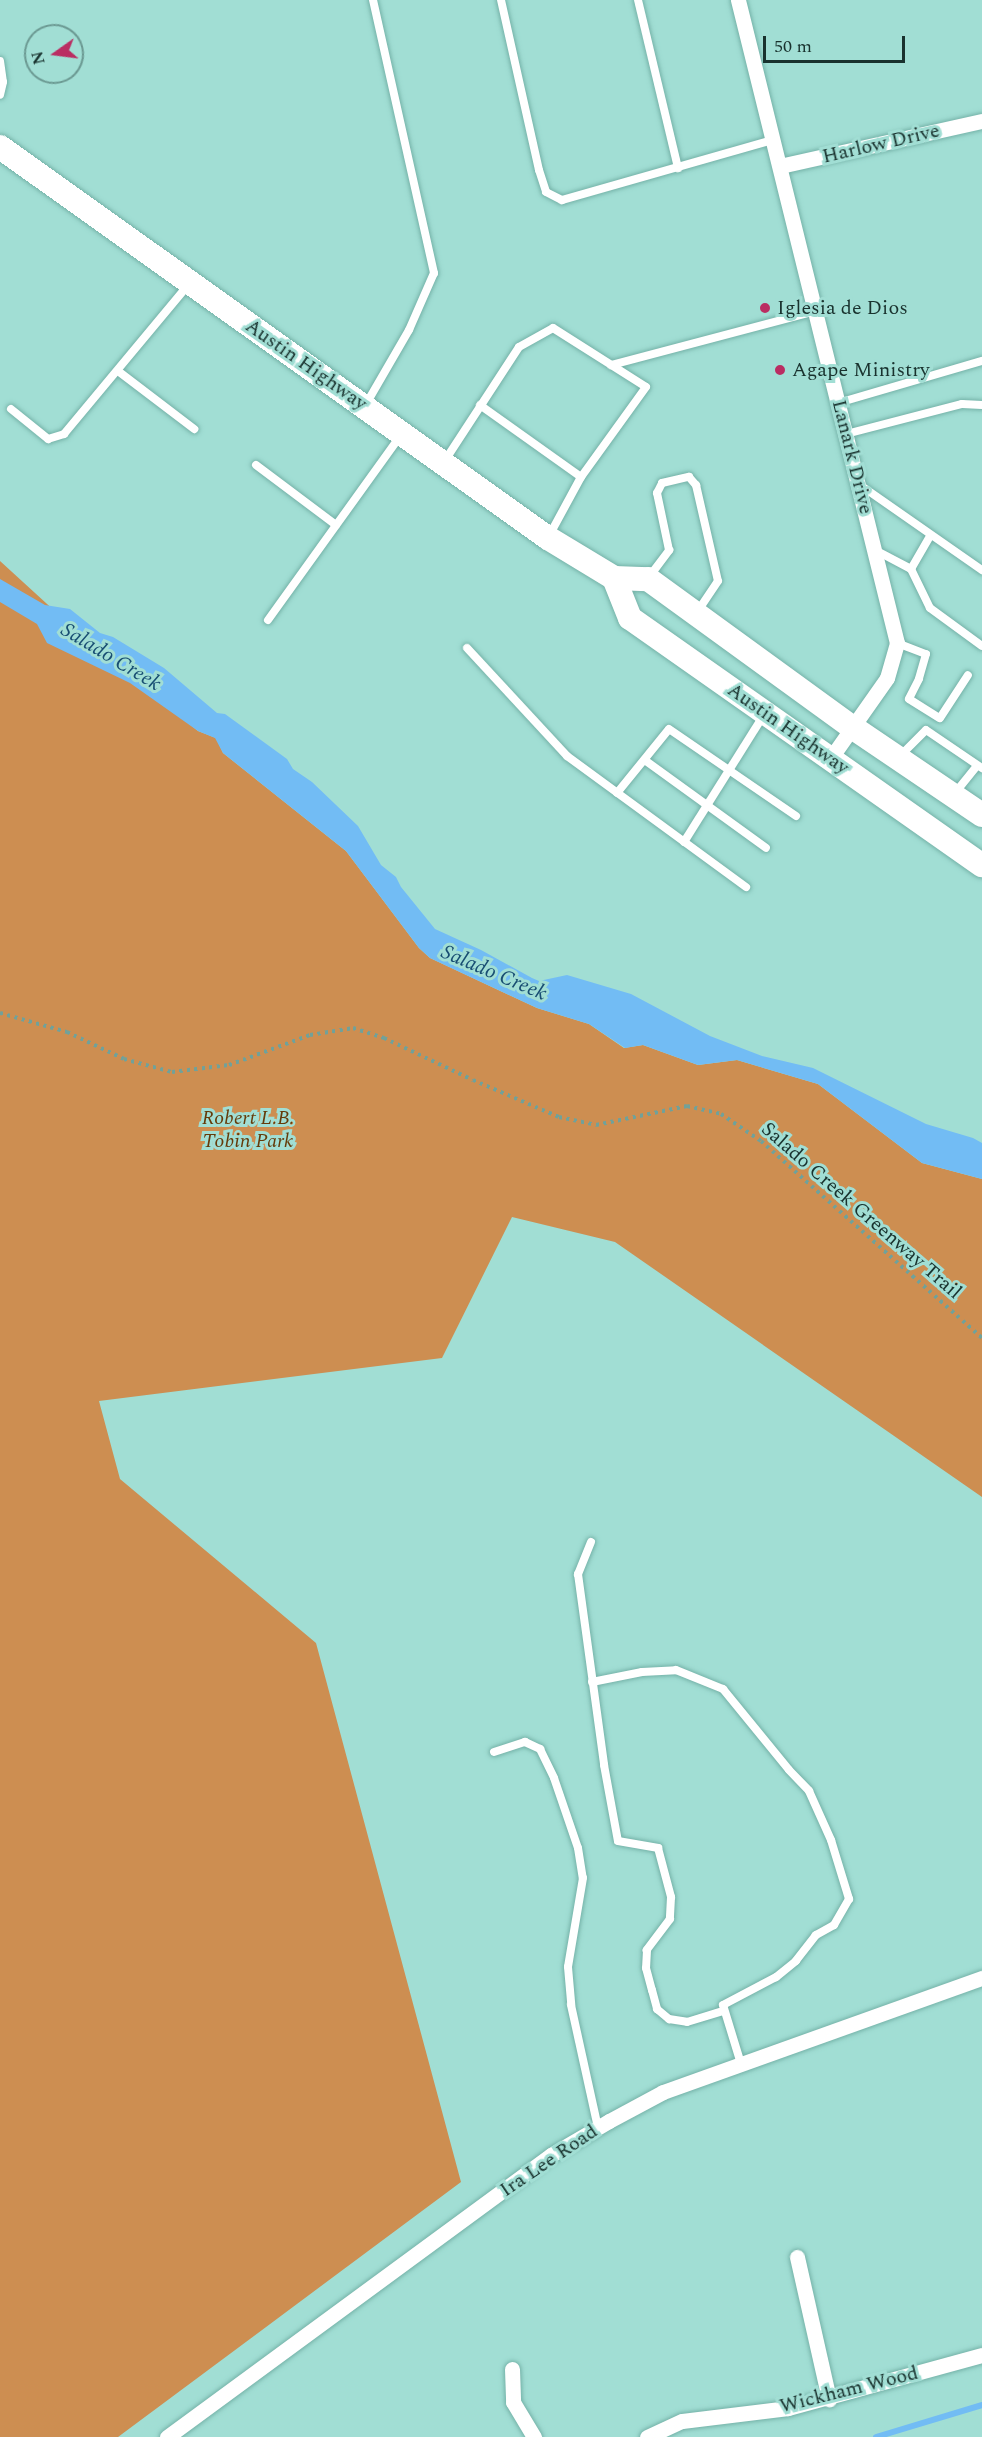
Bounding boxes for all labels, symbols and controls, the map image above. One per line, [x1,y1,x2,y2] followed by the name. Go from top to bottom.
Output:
[24,24,84,84] north arrow
[766,24,908,62] scale bar
[774,33,812,60] text: 50 m
[25,49,52,67] text: N
[820,119,942,169] street label: Harlow Drive
[777,296,908,320] place label: Iglesia de Dios
[758,301,772,315] marker: Iglesia de Dios
[240,314,372,416] street label: Austin Highway
[792,358,930,382] place label: Agape Ministry
[773,363,787,377] marker: Agape Ministry
[826,397,878,517] street label: Lanark Drive
[56,617,166,697] water label: Salado Creek
[722,678,854,780] street label: Austin Highway
[437,939,551,1007] water label: Salado Creek
[202,1106,294,1153] park label: Robert L.B. Tobin Park
[756,1117,966,1305] street label: Salado Creek Greenway Trail
[496,2120,602,2202] street label: Ira Lee Road
[777,2361,921,2419] street label: Wickham Wood

